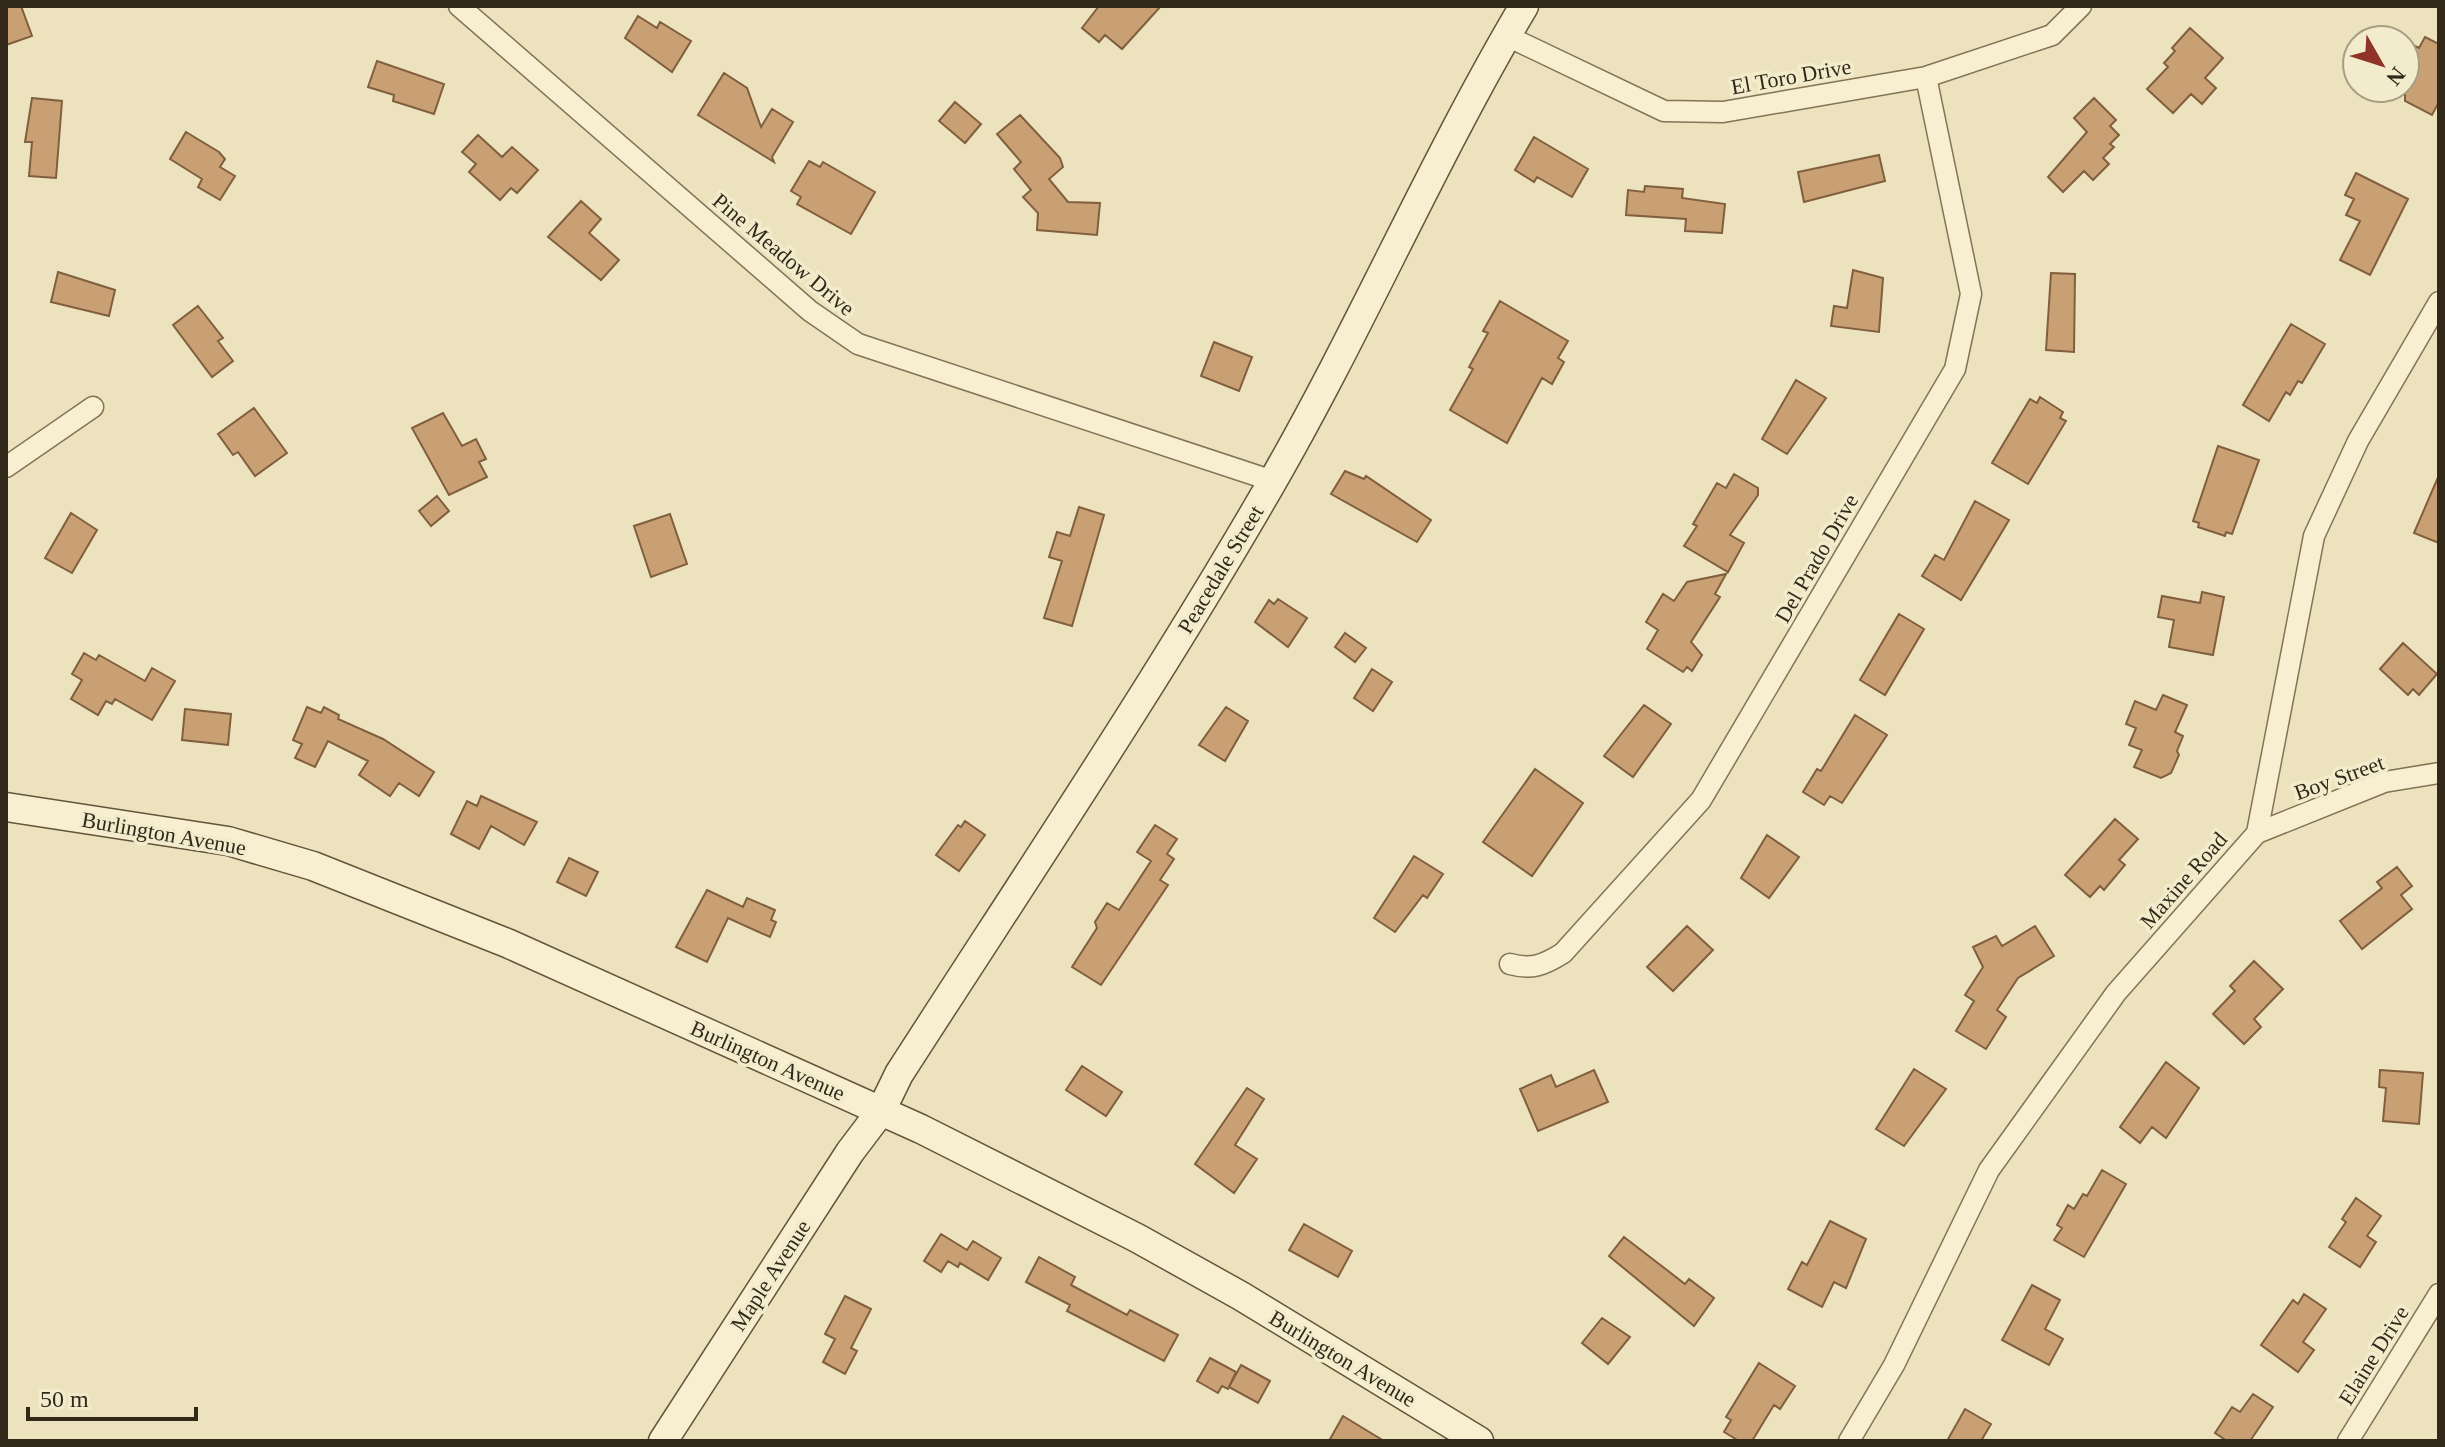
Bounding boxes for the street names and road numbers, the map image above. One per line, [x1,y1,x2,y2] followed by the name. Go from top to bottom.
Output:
[1729,54,1853,99] street label: El Toro Drive
[708,188,860,321] street label: Pine Meadow Drive
[1770,490,1863,627] street label: Del Prado Drive
[1172,501,1268,638] street label: Peacedale Street
[2291,750,2387,805] street label: Boy Street
[80,807,248,860] street label: Burlington Avenue
[2135,827,2232,933] street label: Maxine Road
[687,1015,849,1106] street label: Burlington Avenue
[725,1215,816,1335] street label: Maple Avenue
[2333,1301,2414,1409] street label: Elaine Drive
[1265,1305,1421,1412] street label: Burlington Avenue

